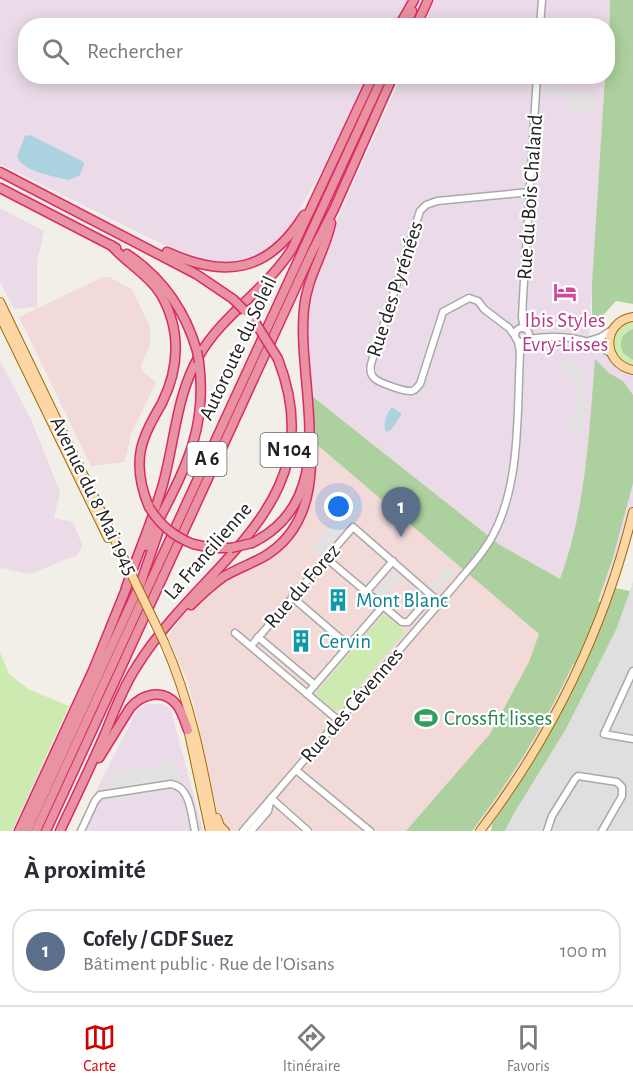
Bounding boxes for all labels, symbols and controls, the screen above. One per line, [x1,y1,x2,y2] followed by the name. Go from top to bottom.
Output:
[18,18,615,84] search box
[39,35,72,68] icon: search
[87,40,183,62] text: Rechercher
[514,113,546,280] street label: Rue du Bois Chaland
[363,219,427,359] street label: Rue des Pyrénées
[195,273,281,423] street label: Autoroute du Soleil
[552,279,578,305] hotel icon: Ibis Styles Evry-Lisses
[522,310,608,355] place label: Ibis Styles Evry-Lisses
[46,413,142,579] street label: Avenue du 8 Mai 1945
[260,433,318,467] road number: N 104
[188,442,226,476] road number: A 6
[382,488,420,537] pin: 1
[324,492,353,521] your location
[160,498,256,604] street label: La Francilienne
[260,540,344,632] street label: Rue du Forez
[325,587,351,613] building icon: Mont Blanc
[356,590,448,611] place label: Mont Blanc
[288,628,314,654] building icon: Cervin
[319,631,371,652] place label: Cervin
[297,644,407,766] street label: Rue des Cévennes
[413,705,439,731] sports icon: Crossfit lisses
[444,708,552,729] place label: Crossfit lisses
[24,857,146,883] text: À proximité
[83,928,233,950] text: Cofely / GDF Suez
[42,941,49,961] text: 1
[560,941,607,961] text: 100 m
[83,954,335,974] text: Bâtiment public · Rue de l'Oisans
[83,1021,116,1076] tab: Carte
[283,1021,340,1076] tab: Itinéraire
[507,1021,550,1076] tab: Favoris

